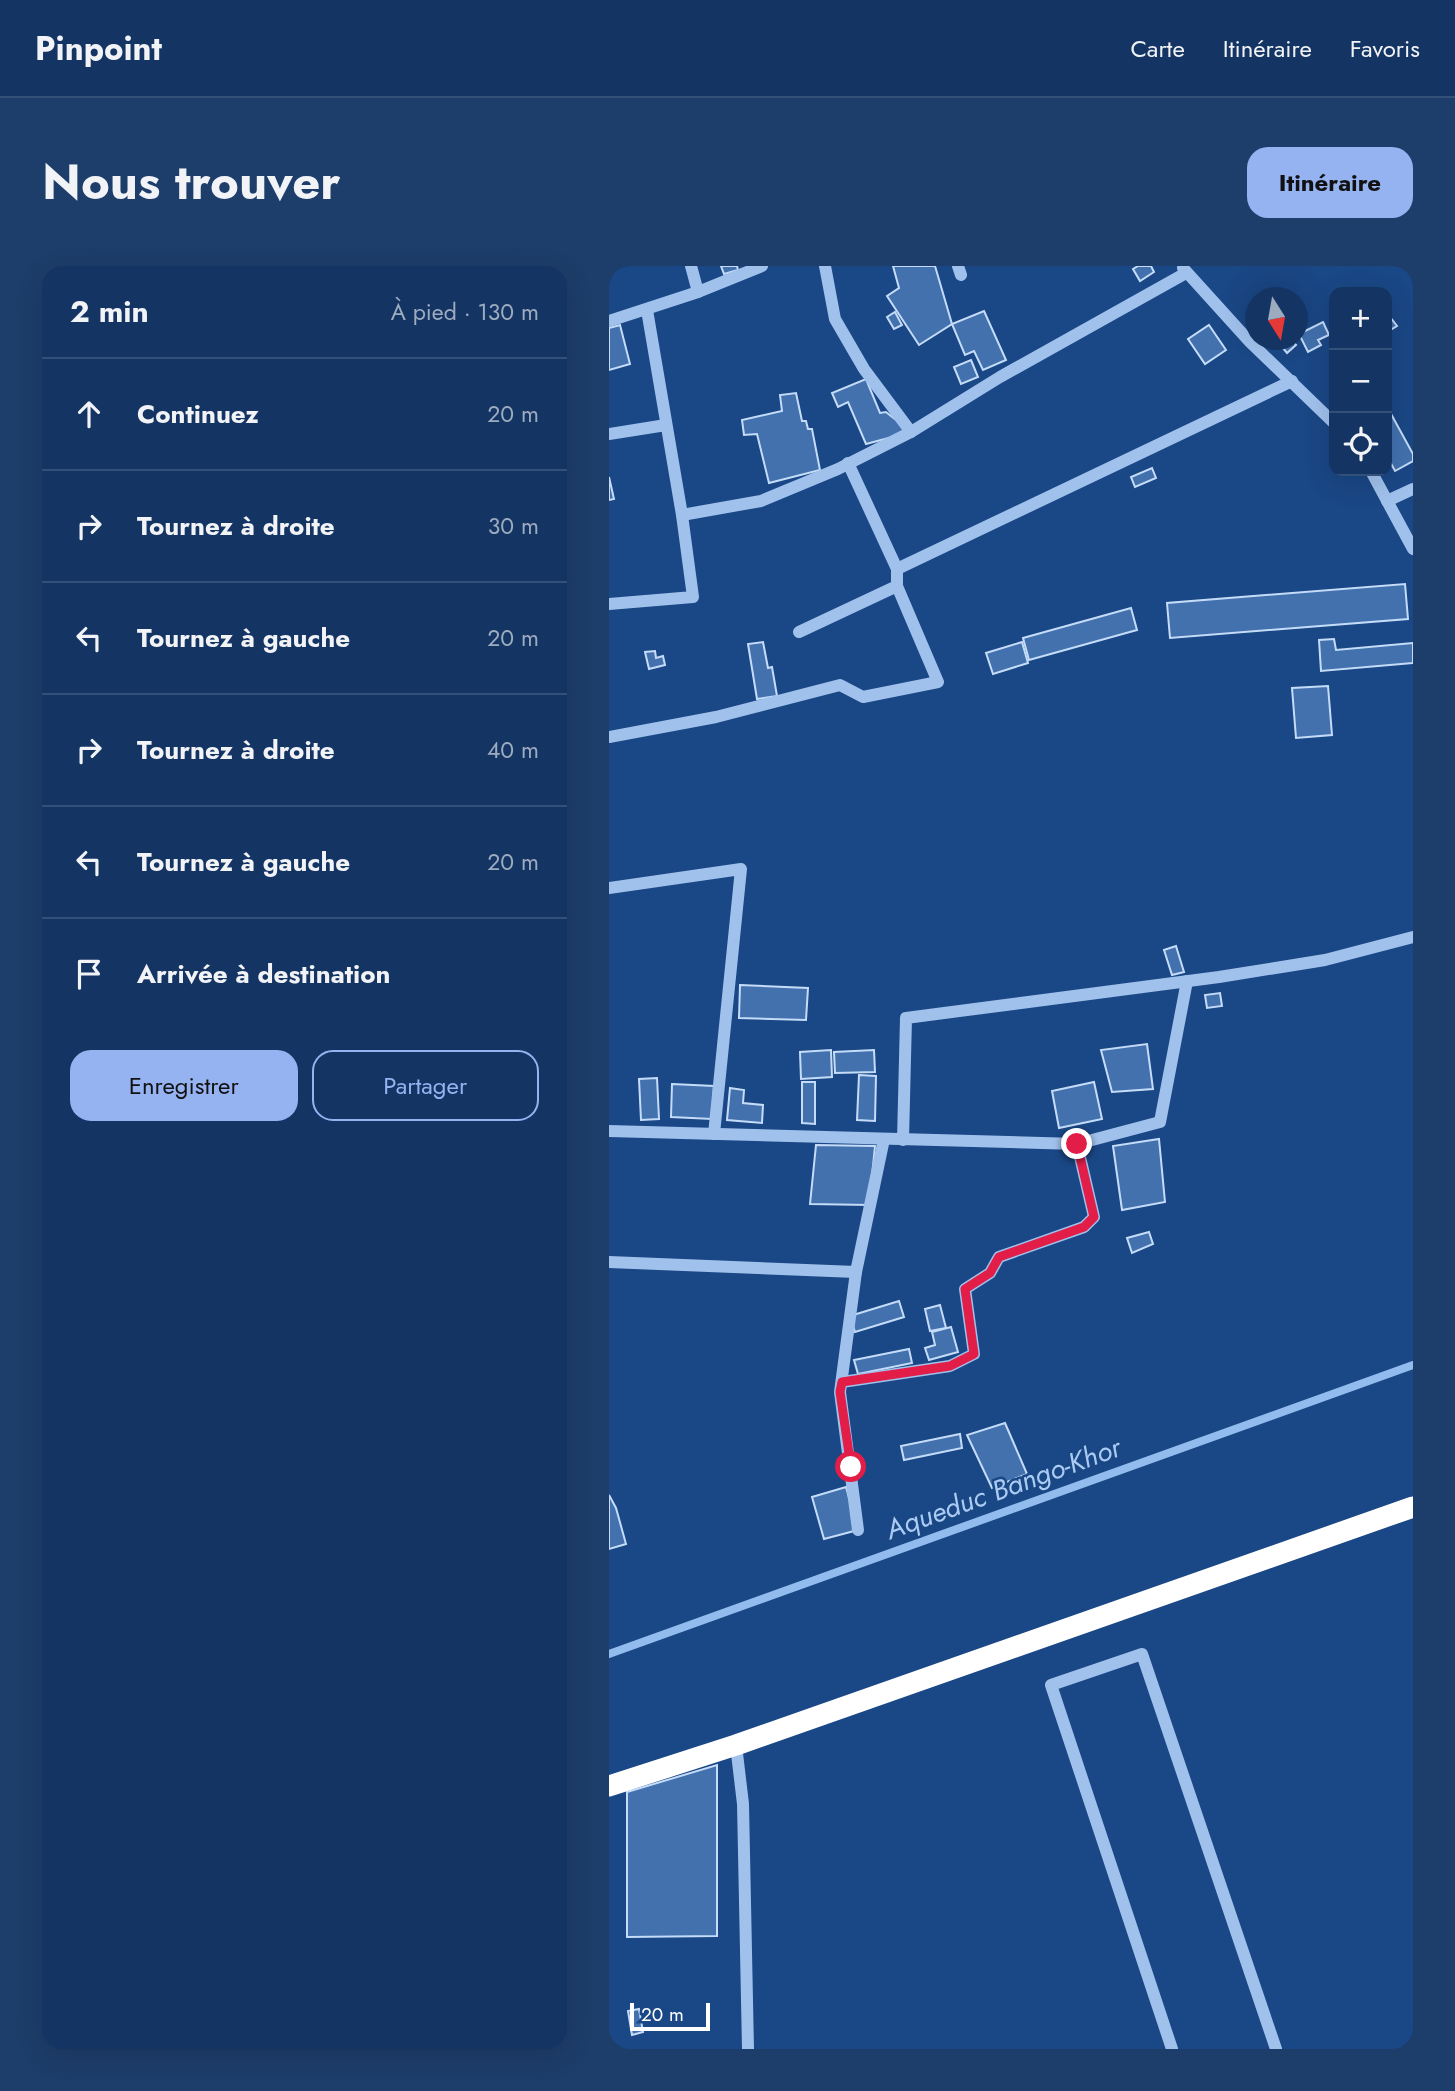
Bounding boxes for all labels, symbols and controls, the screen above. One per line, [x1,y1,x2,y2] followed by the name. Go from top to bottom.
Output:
[35,25,162,72] text: Pinpoint
[1130,31,1185,66] text: Carte
[1223,31,1312,66] text: Itinéraire
[1350,31,1420,66] text: Favoris
[42,147,340,217] text: Nous trouver
[1247,147,1413,218] button: Itinéraire
[1245,287,1308,350] north arrow
[1329,287,1392,476] map controls
[1329,287,1392,350] button: +
[70,290,149,333] text: 2 min
[391,295,539,329] text: À pied · 130 m
[1329,350,1392,413] button: −
[70,395,108,433] icon: ahead
[137,395,259,433] text: Continuez
[487,397,539,431] text: 20 m
[1329,413,1392,476] button: locate
[70,507,108,545] icon: right
[137,507,335,545] text: Tournez à droite
[488,509,539,543] text: 30 m
[70,619,108,657] icon: left
[137,619,350,657] text: Tournez à gauche
[487,621,539,655] text: 20 m
[70,731,108,769] icon: right
[137,731,335,769] text: Tournez à droite
[487,733,539,767] text: 40 m
[70,843,108,881] icon: left
[137,843,350,881] text: Tournez à gauche
[487,845,539,879] text: 20 m
[70,955,108,993] icon: arrive
[137,955,390,993] text: Arrivée à destination
[70,1050,298,1121] button: Enregistrer
[312,1050,539,1121] button: Partager
[1061,1128,1092,1159] route end
[879,1426,1128,1550] water label: Aqueduc Bango-Khor
[835,1451,866,1482] route start
[630,2000,711,2032] scale bar
[641,2001,684,2028] text: 20 m

